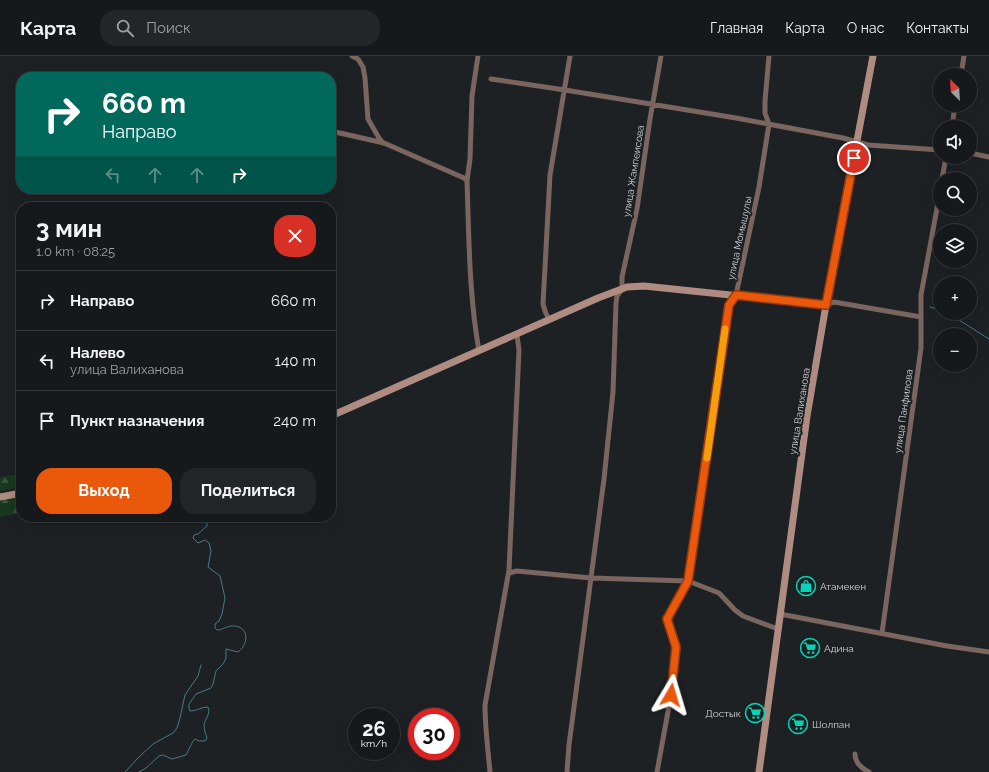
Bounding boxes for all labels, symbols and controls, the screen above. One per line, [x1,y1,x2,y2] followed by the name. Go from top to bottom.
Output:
[100,10,380,46] search box
[20,17,76,39] text: Карта
[114,17,136,39] icon: search
[146,19,191,37] text: Поиск
[710,20,763,36] text: Главная
[785,20,825,36] text: Карта
[847,20,884,36] text: О нас
[906,20,969,36] text: Контакты
[933,68,977,112] north arrow
[933,68,977,372] map controls
[102,87,186,120] text: 660 m
[36,88,88,140] icon: right
[933,120,977,164] button: sound
[102,121,176,142] text: Направо
[621,124,646,218] street label: улица Жампеисова
[837,141,871,175] pin
[843,147,865,169] icon: arrive
[102,164,124,186] icon: left
[144,164,166,186] icon: ahead
[186,164,208,186] icon: ahead
[228,164,250,186] icon: right
[933,172,977,216] button: search
[725,195,754,281] street label: улица Момышулы
[36,214,102,243] text: 3 мин
[274,215,316,257] button: close
[933,224,977,268] button: layers
[36,244,115,259] text: 1.0 km · 08:25
[933,276,977,320] button: +
[36,290,58,312] icon: right
[70,292,134,310] text: Направо
[271,292,316,310] text: 660 m
[933,328,977,372] button: −
[70,344,125,362] text: Налево
[36,350,58,372] icon: left
[275,352,316,370] text: 140 m
[70,362,184,377] text: улица Валиханова
[787,367,812,455] street label: улица Валиханова
[892,368,915,454] street label: улица Панфилова
[36,410,58,432] icon: arrive
[70,412,204,430] text: Пункт назначения
[273,412,316,430] text: 240 m
[36,468,172,514] button: Выход
[180,468,316,514] button: Поделиться
[795,575,817,597] shop icon: Атамекен
[820,581,866,592] place label: Атамекен
[799,637,821,659] supermarket icon: Адина
[824,643,854,654] place label: Адина
[650,674,692,716] position arrow
[744,702,766,724] supermarket icon: Достык
[408,708,460,760] speed limit sign: 30
[705,708,741,719] place label: Достык
[787,713,809,735] supermarket icon: Шолпан
[362,717,386,741] text: 26
[812,719,850,730] place label: Шолпан
[361,738,387,749] text: km/h

